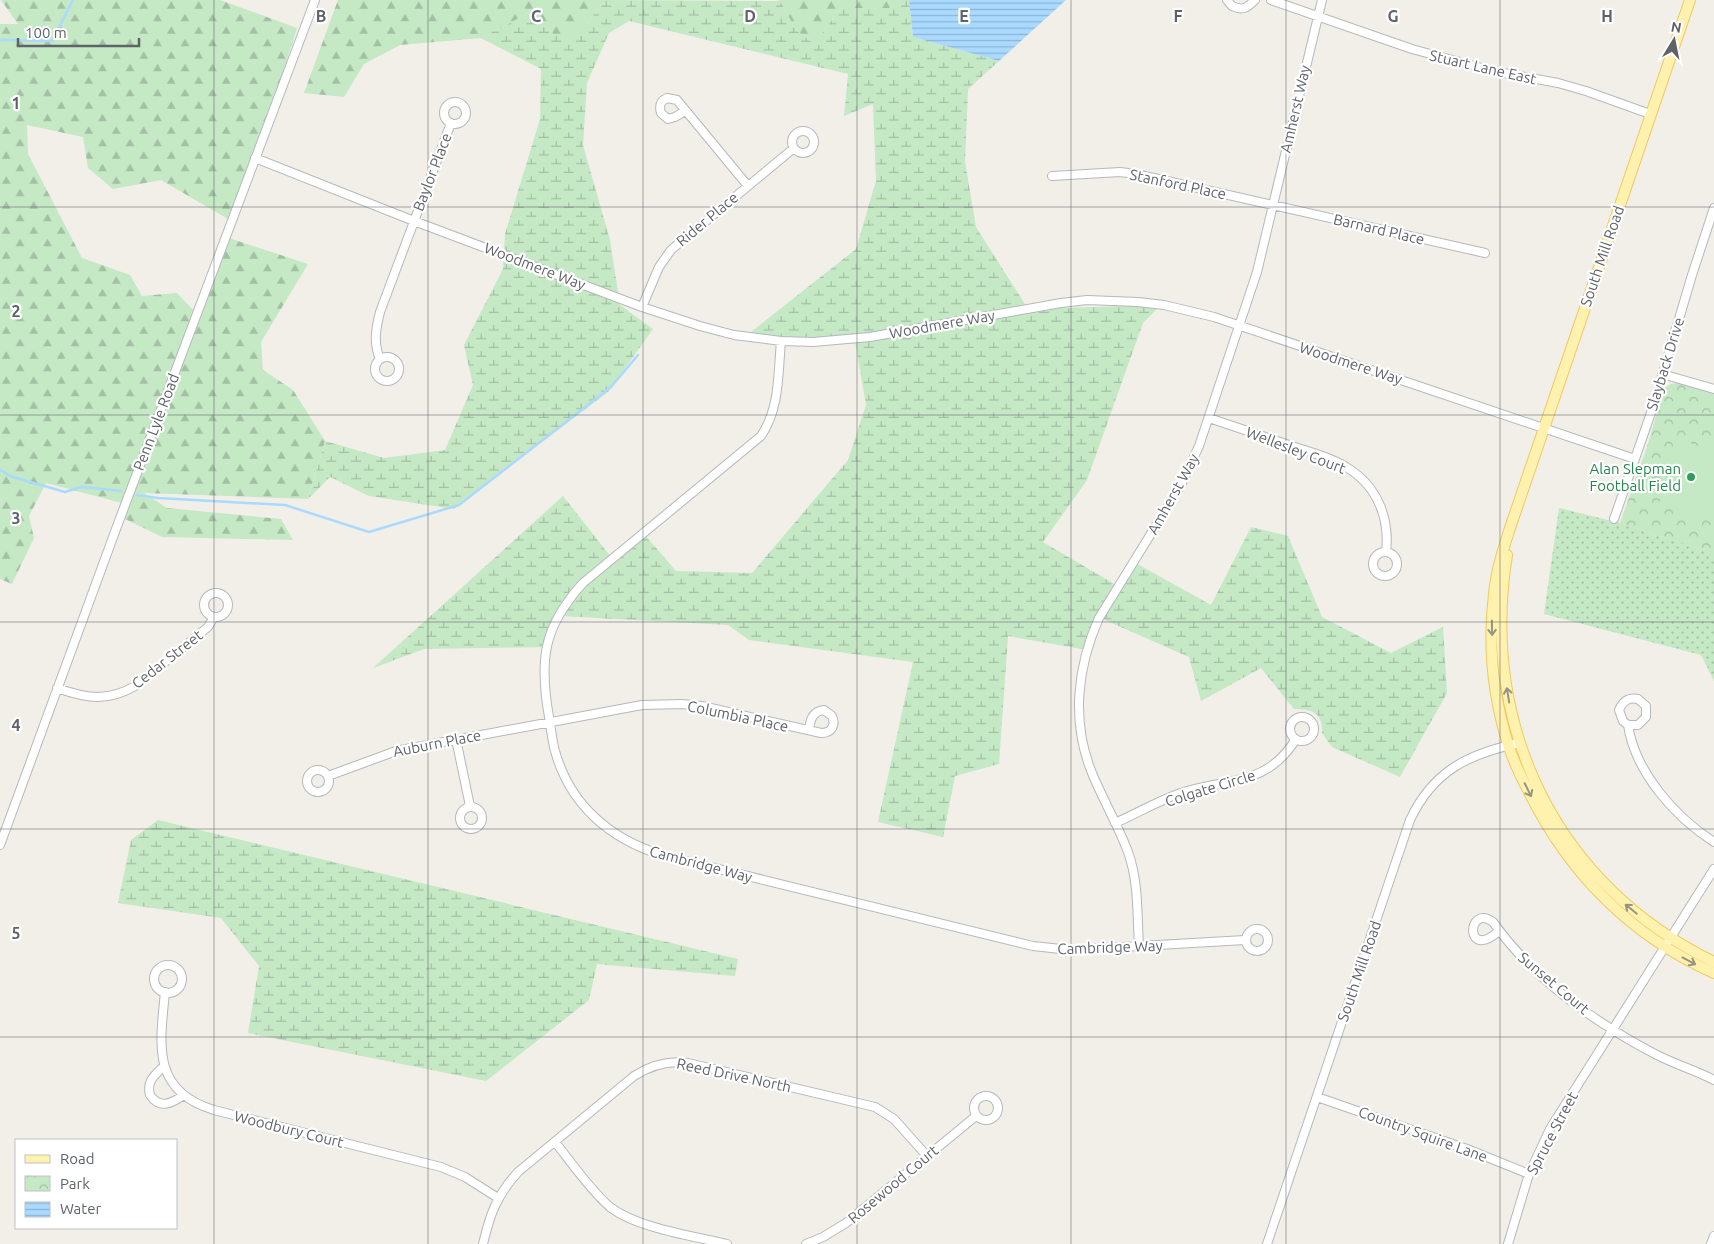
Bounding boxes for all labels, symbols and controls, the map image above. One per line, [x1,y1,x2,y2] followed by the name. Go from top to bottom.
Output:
[316,7,326,25] text: B
[531,7,541,25] text: C
[744,7,756,25] text: D
[959,7,969,25] text: E
[1174,7,1183,25] text: F
[1387,7,1399,25] text: G
[1601,7,1613,25] text: H
[18,15,139,47] scale bar
[1649,15,1699,65] north arrow
[1670,18,1683,36] text: N
[25,24,67,41] text: 100 m
[1428,46,1538,88] street label: Stuart Lane East
[1277,63,1313,155] street label: Amherst Way
[11,94,21,112] text: 1
[409,131,455,213] street label: Baylor Place
[1128,165,1228,203] street label: Stanford Place
[673,188,741,250] street label: Rider Place
[1577,203,1627,309] street label: South Mill Road
[1332,210,1426,248] street label: Barnard Place
[482,239,588,293] street label: Woodmere Way
[11,302,21,320] text: 2
[888,306,996,342] street label: Woodmere Way
[1643,315,1687,413] street label: Slayback Drive
[1297,338,1405,388] street label: Woodmere Way
[130,371,182,473] street label: Penn Lyle Road
[1244,423,1348,477] street label: Wellesley Court
[1144,451,1202,537] street label: Amherst Way
[1589,460,1681,494] place label: Alan Slepman Football Field
[1685,471,1697,483] marker: Alan Slepman Football Field
[11,509,21,527] text: 3
[1487,620,1497,636] one-way arrow
[128,626,206,692] street label: Cedar Street
[1503,688,1513,704] one-way arrow
[686,697,790,735] street label: Columbia Place
[11,716,21,734] text: 4
[392,726,482,760] street label: Auburn Place
[1163,766,1257,810] street label: Colgate Circle
[1523,782,1533,797] one-way arrow
[648,842,754,886] street label: Cambridge Way
[1625,904,1638,915] one-way arrow
[1334,918,1384,1024] street label: South Mill Road
[11,924,21,942] text: 5
[1057,937,1163,957] street label: Cambridge Way
[1515,948,1593,1018] street label: Sunset Court
[1681,957,1696,966] one-way arrow
[675,1055,793,1095] street label: Reed Drive North
[1523,1089,1581,1177] street label: Spruce Street
[1356,1103,1490,1165] street label: Country Squire Lane
[233,1107,346,1151] street label: Woodbury Court
[15,1139,178,1229] legend
[844,1141,942,1227] street label: Rosewood Court
[60,1150,95,1167] text: Road
[60,1175,90,1192] text: Park
[60,1200,101,1217] text: Water

